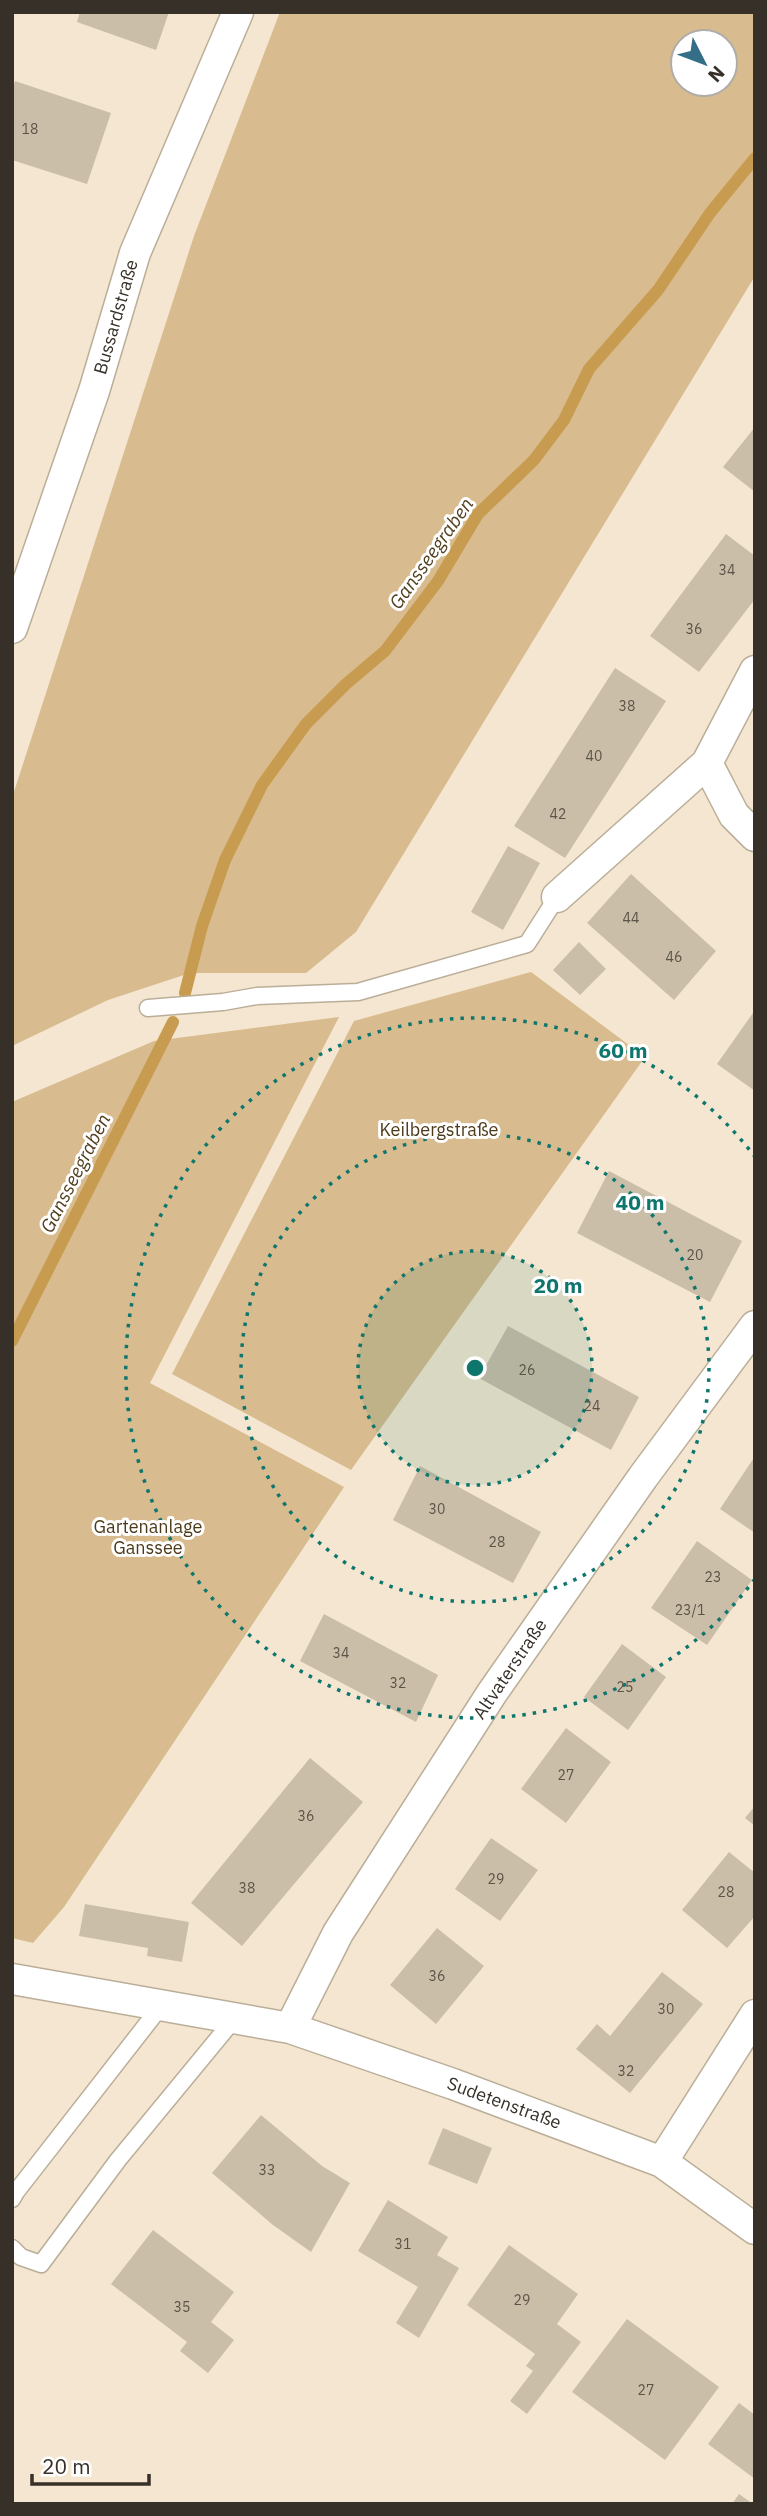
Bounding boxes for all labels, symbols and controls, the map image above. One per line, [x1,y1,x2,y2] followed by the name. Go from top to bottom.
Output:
[669,28,739,98] north arrow
[703,61,730,88] text: N
[22,120,38,138] house number: 18
[88,257,143,377] street label: Bussardstraße
[384,493,478,613] water label: Gansseegraben
[719,561,735,579] house number: 34
[686,620,702,638] house number: 36
[619,697,635,715] house number: 38
[586,747,602,765] house number: 40
[550,805,566,823] house number: 42
[623,909,639,927] house number: 44
[666,948,682,966] house number: 46
[599,1036,647,1064] text: 60 m
[35,1109,115,1237] water label: Gansseegraben
[380,1118,498,1141] park label: Keilbergstraße
[616,1188,664,1216] text: 40 m
[687,1246,703,1264] house number: 20
[534,1271,582,1299] text: 20 m
[463,1356,487,1380] centre of rings
[519,1361,535,1379] house number: 26
[584,1397,600,1415] house number: 24
[429,1500,445,1518] house number: 30
[94,1515,203,1559] park label: Gartenanlage Ganssee
[489,1533,505,1551] house number: 28
[705,1568,721,1586] house number: 23
[675,1601,705,1619] house number: 23/1
[468,1614,552,1723] street label: Altvaterstraße
[333,1644,349,1662] house number: 34
[390,1674,406,1692] house number: 32
[617,1678,633,1696] house number: 25
[558,1766,574,1784] house number: 27
[298,1807,314,1825] house number: 36
[488,1870,504,1888] house number: 29
[239,1879,255,1897] house number: 38
[718,1883,734,1901] house number: 28
[429,1967,445,1985] house number: 36
[658,2000,674,2018] house number: 30
[618,2062,634,2080] house number: 32
[444,2071,565,2134] street label: Sudetenstraße
[259,2161,275,2179] house number: 33
[395,2235,411,2253] house number: 31
[514,2291,530,2309] house number: 29
[174,2298,190,2316] house number: 35
[638,2381,654,2399] house number: 27
[32,2442,149,2486] scale bar
[42,2452,91,2480] text: 20 m

